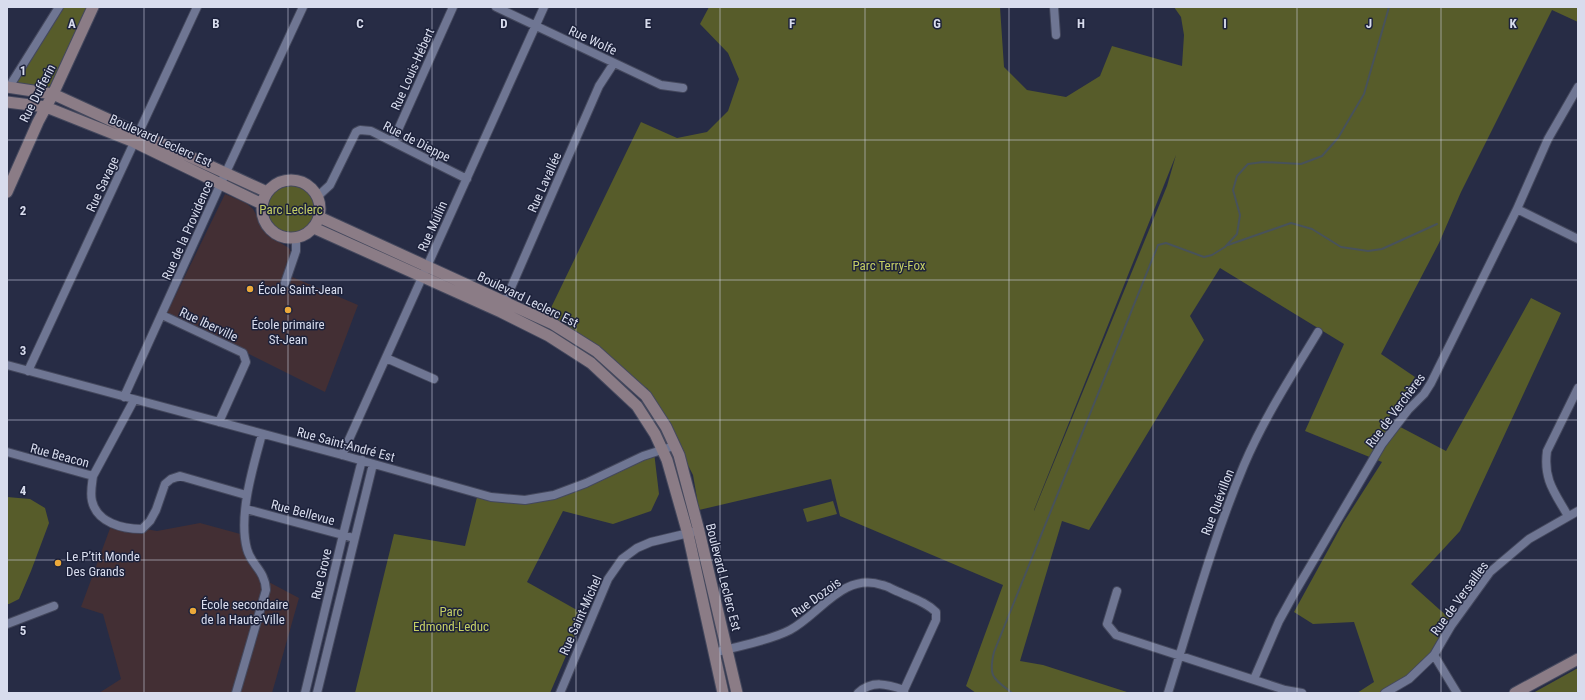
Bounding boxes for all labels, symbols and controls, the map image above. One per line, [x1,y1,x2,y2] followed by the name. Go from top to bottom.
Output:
[68,16,76,31] text: A
[212,16,220,31] text: B
[356,16,364,31] text: C
[500,16,508,31] text: D
[645,16,652,31] text: E
[789,16,795,31] text: F
[933,16,941,31] text: G
[1077,16,1085,31] text: H
[1223,16,1227,31] text: I
[1366,16,1372,31] text: J
[1509,16,1517,31] text: K
[566,23,619,58] street label: Rue Wolfe
[388,26,437,113] street label: Rue Louis-Hébert
[16,62,59,125] street label: Rue Dufferin
[20,63,26,78] text: 1
[107,111,214,170] street label: Boulevard Leclerc Est
[381,118,453,165] street label: Rue de Dieppe
[525,150,564,215] street label: Rue Lavallée
[83,154,122,214] street label: Rue Savage
[159,178,216,282] street label: Rue de la Providence
[415,199,450,254] street label: Rue Mullin
[259,202,323,217] park label: Parc Leclerc
[20,203,27,218] text: 2
[852,258,926,273] park label: Parc Terry-Fox
[475,269,581,330] street label: Boulevard Leclerc Est
[258,282,343,297] place label: École Saint-Jean
[245,284,255,294] marker: École Saint-Jean
[177,304,240,345] street label: Rue Iberville
[283,305,293,315] marker: École primaire St-Jean
[251,317,325,347] place label: École primaire St-Jean
[20,343,26,358] text: 3
[1363,370,1428,450] street label: Rue de Verchères
[295,424,397,465] street label: Rue Saint-André Est
[29,440,91,471] street label: Rue Beacon
[1198,467,1237,537] street label: Rue Quévillon
[20,483,27,498] text: 4
[269,497,336,528] street label: Rue Bellevue
[703,522,744,633] street label: Boulevard Leclerc Est
[308,547,335,601] street label: Rue Grove
[66,549,140,579] place label: Le P’tit Monde Des Grands
[53,558,63,568] marker: Le P’tit Monde Des Grands
[1427,558,1491,638] street label: Rue de Versailles
[556,573,605,657] street label: Rue Saint-Michel
[789,575,844,620] street label: Rue Dozois
[201,597,288,627] place label: École secondaire de la Haute-Ville
[413,604,489,634] park label: Parc Edmond-Leduc
[188,606,198,616] marker: École secondaire de la Haute-Ville
[20,623,27,638] text: 5

